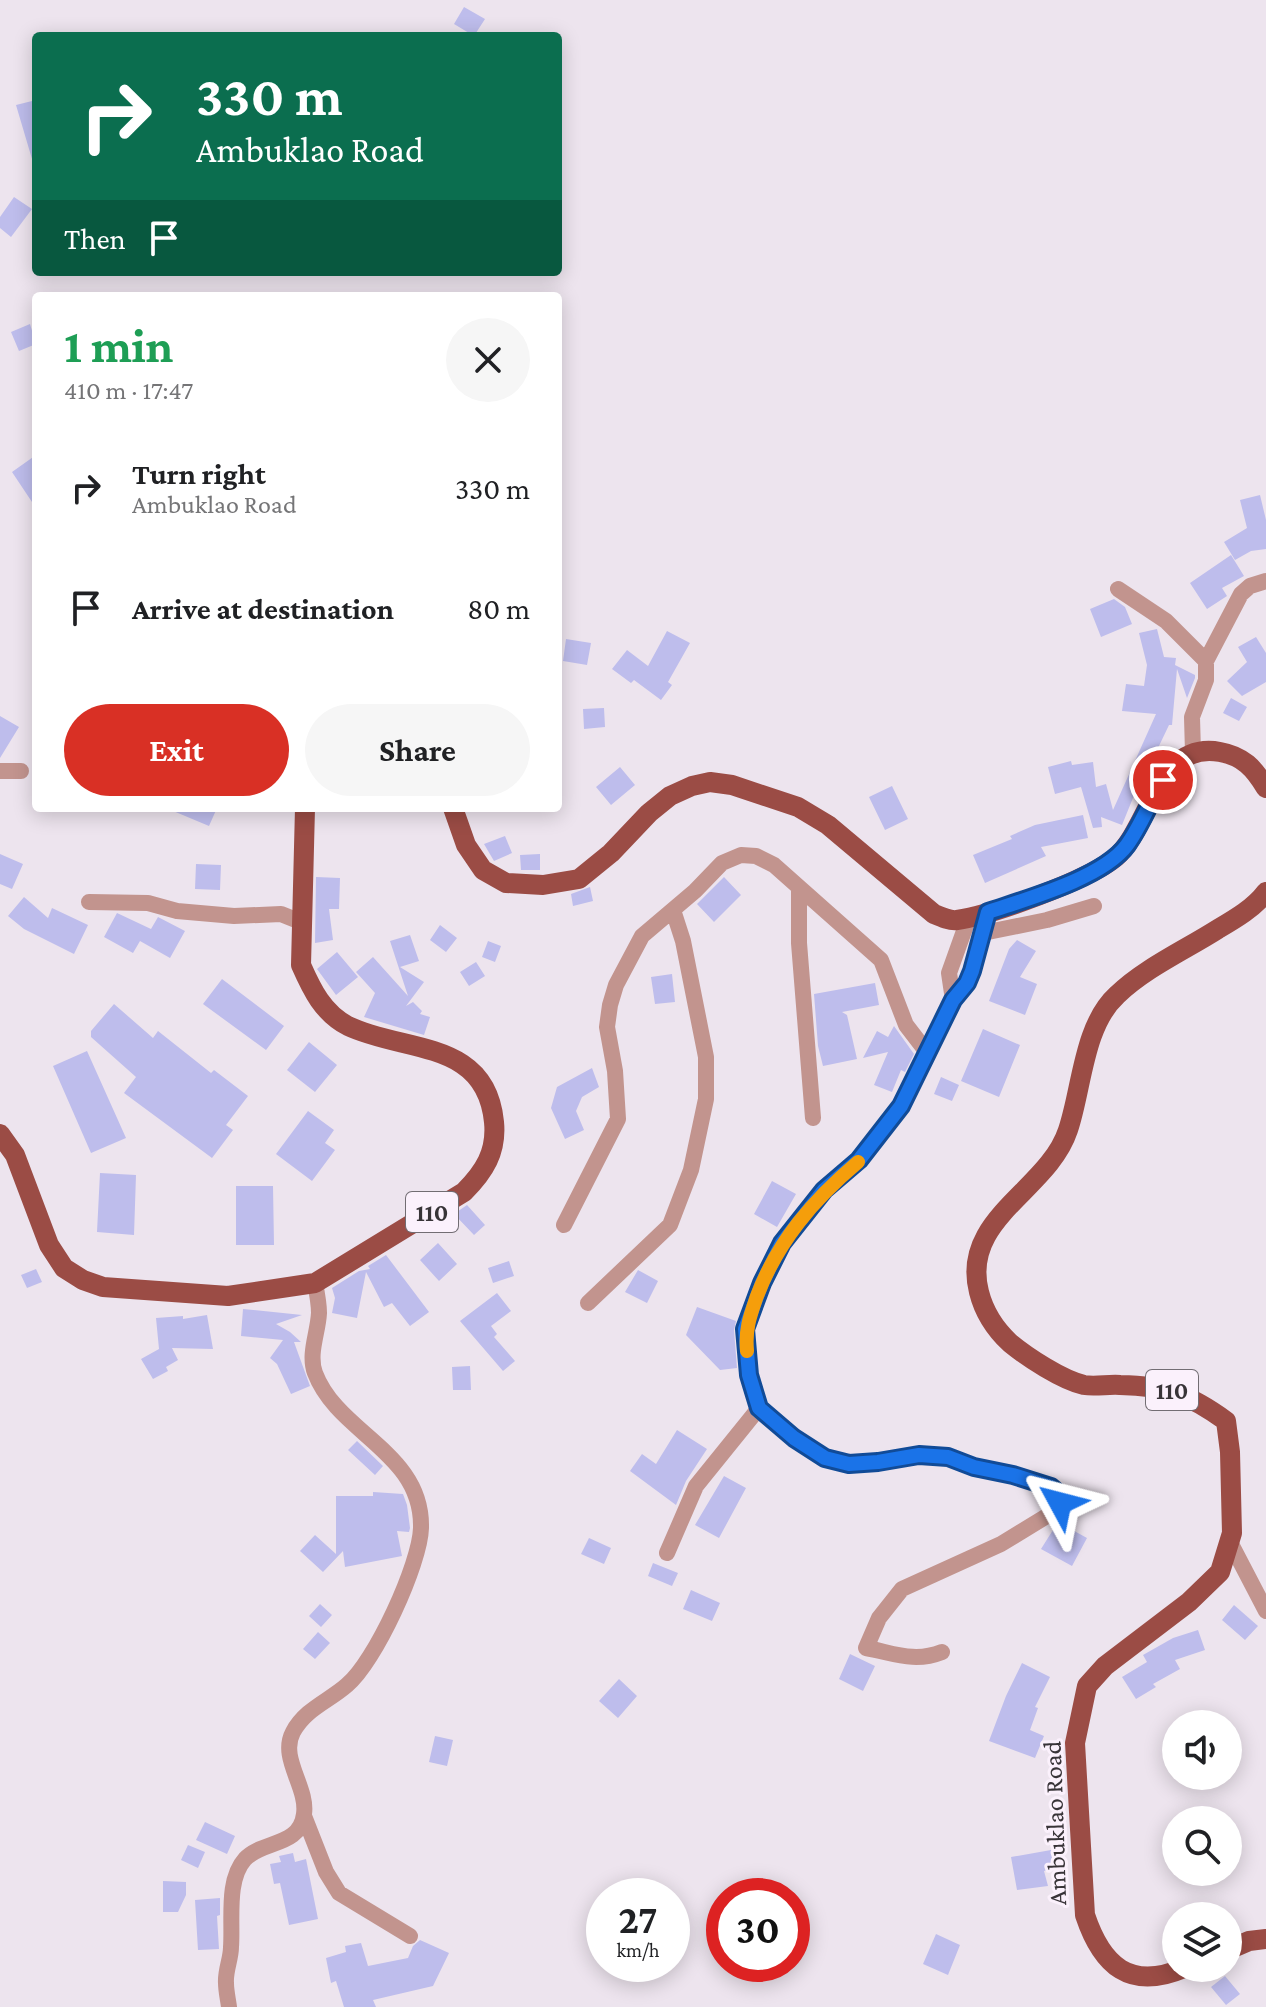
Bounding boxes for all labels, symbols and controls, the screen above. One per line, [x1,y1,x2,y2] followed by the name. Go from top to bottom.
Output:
[64,64,168,168] icon: right
[196,65,343,127] text: 330 m
[196,130,424,170] text: Ambuklao Road
[142,216,186,260] icon: arrive
[64,222,126,255] text: Then
[446,318,530,402] button: close
[64,319,173,372] text: 1 min
[64,376,193,405] text: 410 m · 17:47
[132,457,266,490] text: Turn right
[64,466,108,510] icon: right
[455,472,530,505] text: 330 m
[132,490,297,519] text: Ambuklao Road
[64,586,108,630] icon: arrive
[132,592,394,625] text: Arrive at destination
[467,592,530,625] text: 80 m
[64,704,289,796] button: Exit
[305,704,530,796] button: Share
[1129,746,1197,814] pin
[1141,758,1185,802] icon: arrive
[406,1192,458,1232] road number: 110
[1146,1370,1198,1410] road number: 110
[1018,1461,1102,1545] position arrow
[1162,1710,1242,1982] map controls
[1162,1710,1242,1790] button: sound
[1038,1740,1072,1906] street label: Ambuklao Road
[1162,1806,1242,1886] button: search
[706,1878,810,1982] speed limit sign: 30
[619,1897,657,1942] text: 27
[1162,1902,1242,1982] button: layers
[616,1939,660,1961] text: km/h

